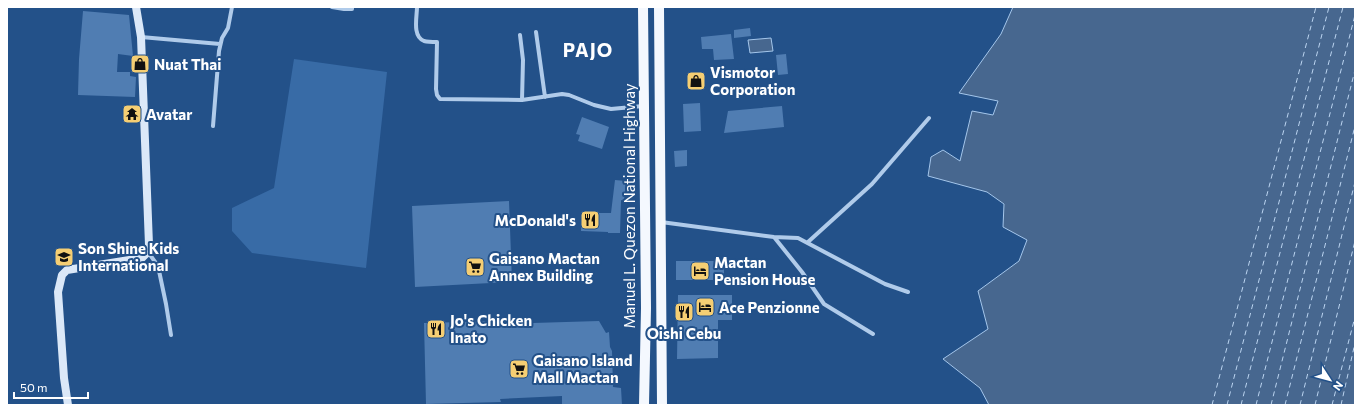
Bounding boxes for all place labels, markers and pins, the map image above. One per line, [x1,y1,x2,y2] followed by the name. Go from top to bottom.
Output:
[129,53,151,75] shop icon: Nuat Thai
[154,55,221,73] place label: Nuat Thai
[710,63,795,98] place label: Vismotor Corporation
[685,70,707,92] shop icon: Vismotor Corporation
[121,103,143,125] temple icon: Avatar
[146,105,192,123] place label: Avatar
[579,209,601,231] restaurant icon: McDonald's
[495,211,576,229] place label: McDonald's
[78,239,179,274] place label: Son Shine Kids International
[53,246,75,268] school or university icon: Son Shine Kids International
[489,249,600,284] place label: Gaisano Mactan Annex Building
[714,253,816,288] place label: Mactan Pension House
[464,256,486,278] supermarket icon: Gaisano Mactan Annex Building
[689,260,711,282] hotel icon: Mactan Pension House
[694,296,716,318] hotel icon: Ace Penzionne
[719,298,820,316] place label: Ace Penzionne
[673,301,695,323] restaurant icon: Oishi Cebu
[450,311,532,346] place label: Jo's Chicken Inato
[425,318,447,340] restaurant icon: Jo's Chicken Inato
[647,324,721,342] place label: Oishi Cebu
[533,351,633,386] place label: Gaisano Island Mall Mactan
[508,358,530,380] supermarket icon: Gaisano Island Mall Mactan

